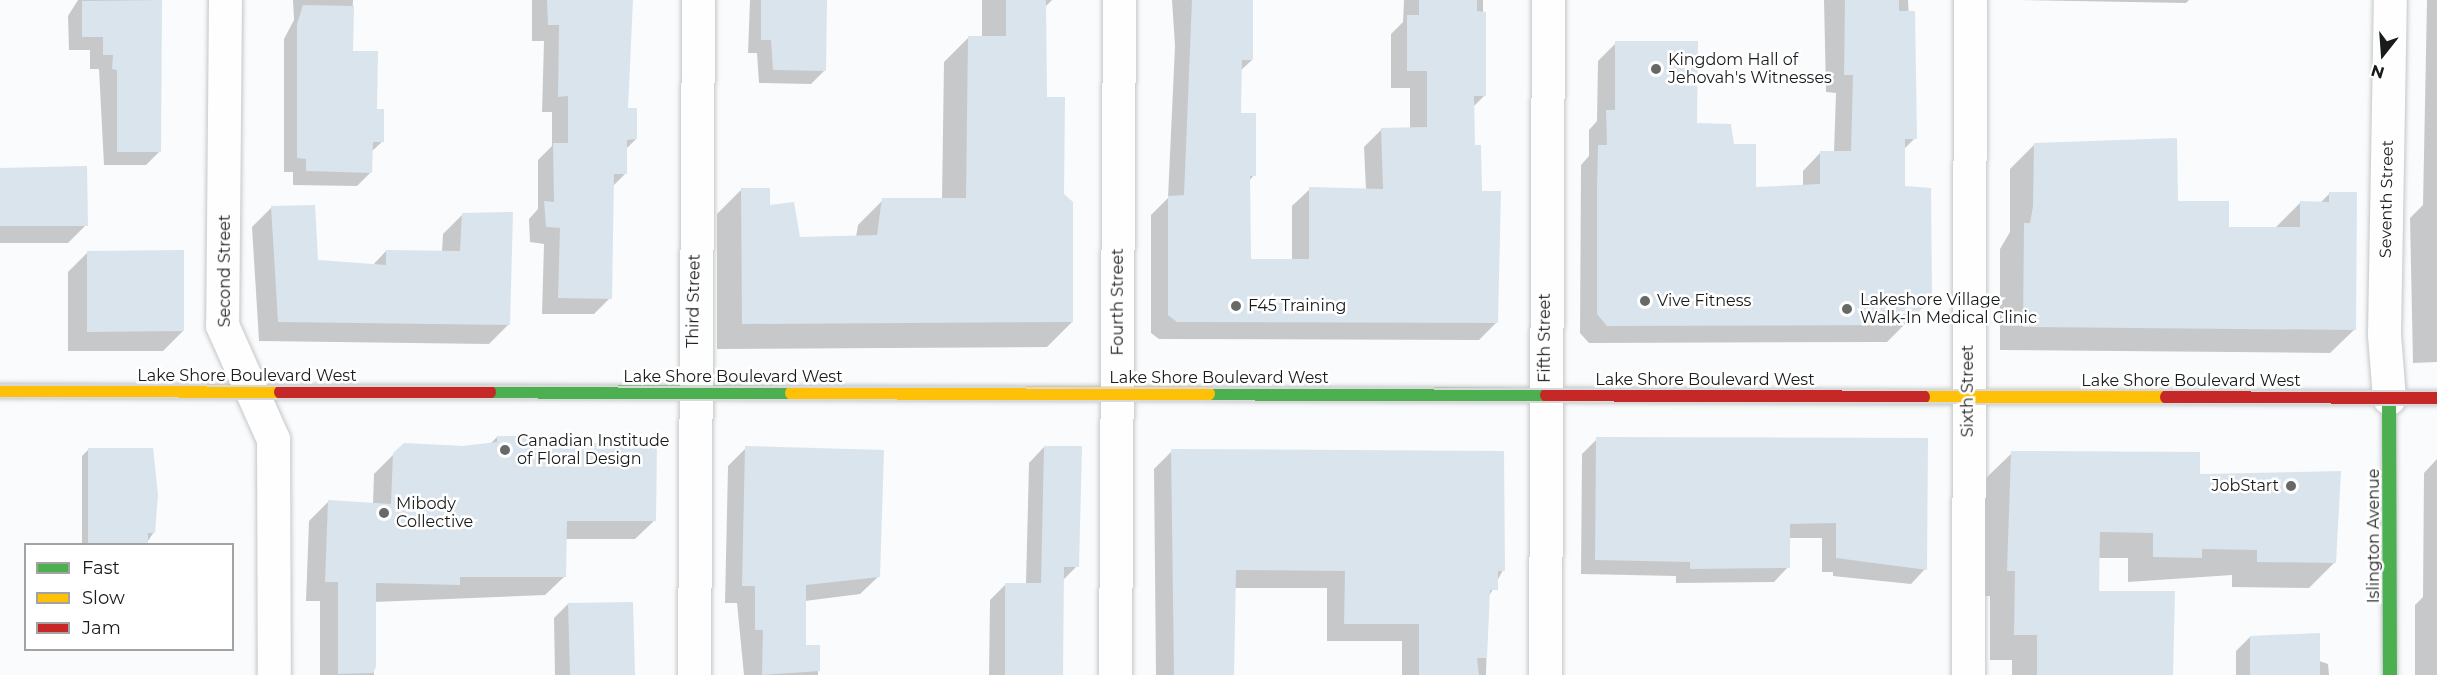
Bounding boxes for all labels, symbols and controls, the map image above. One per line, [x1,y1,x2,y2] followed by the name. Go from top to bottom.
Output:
[2353,24,2413,84] north arrow
[1668,50,1832,88] place label: Kingdom Hall of Jehovah's Witnesses
[2369,61,2387,83] text: N
[1649,62,1663,76] marker: Kingdom Hall of Jehovah's Witnesses
[2376,140,2398,258] street label: Seventh Street
[215,215,235,327] street label: Second Street
[1108,248,1128,356] street label: Fourth Street
[684,254,704,348] street label: Third Street
[1860,290,2037,328] place label: Lakeshore Village Walk-In Medical Clinic
[1657,291,1751,311] place label: Vive Fitness
[1535,293,1555,383] street label: Fifth Street
[1638,294,1652,308] marker: Vive Fitness
[1248,296,1346,316] place label: F45 Training
[1229,299,1243,313] marker: F45 Training
[1838,300,1856,318] marker: Lakeshore Village Walk-In Medical Clinic
[1958,345,1978,437] street label: Sixth Street
[137,366,357,386] street label: Lake Shore Boulevard West
[623,367,843,387] street label: Lake Shore Boulevard West
[1109,368,1329,388] street label: Lake Shore Boulevard West
[1595,370,1815,390] street label: Lake Shore Boulevard West
[2081,371,2301,391] street label: Lake Shore Boulevard West
[517,431,669,469] place label: Canadian Institude of Floral Design
[498,443,512,457] marker: Canadian Institude of Floral Design
[2364,469,2384,603] street label: Islington Avenue
[2211,476,2279,496] place label: JobStart
[2284,479,2298,493] marker: JobStart
[396,494,473,532] place label: Mibody Collective
[377,506,391,520] marker: Mibody Collective
[24,543,234,651] legend
[82,557,120,579] text: Fast
[82,587,125,609] text: Slow
[82,617,121,639] text: Jam

